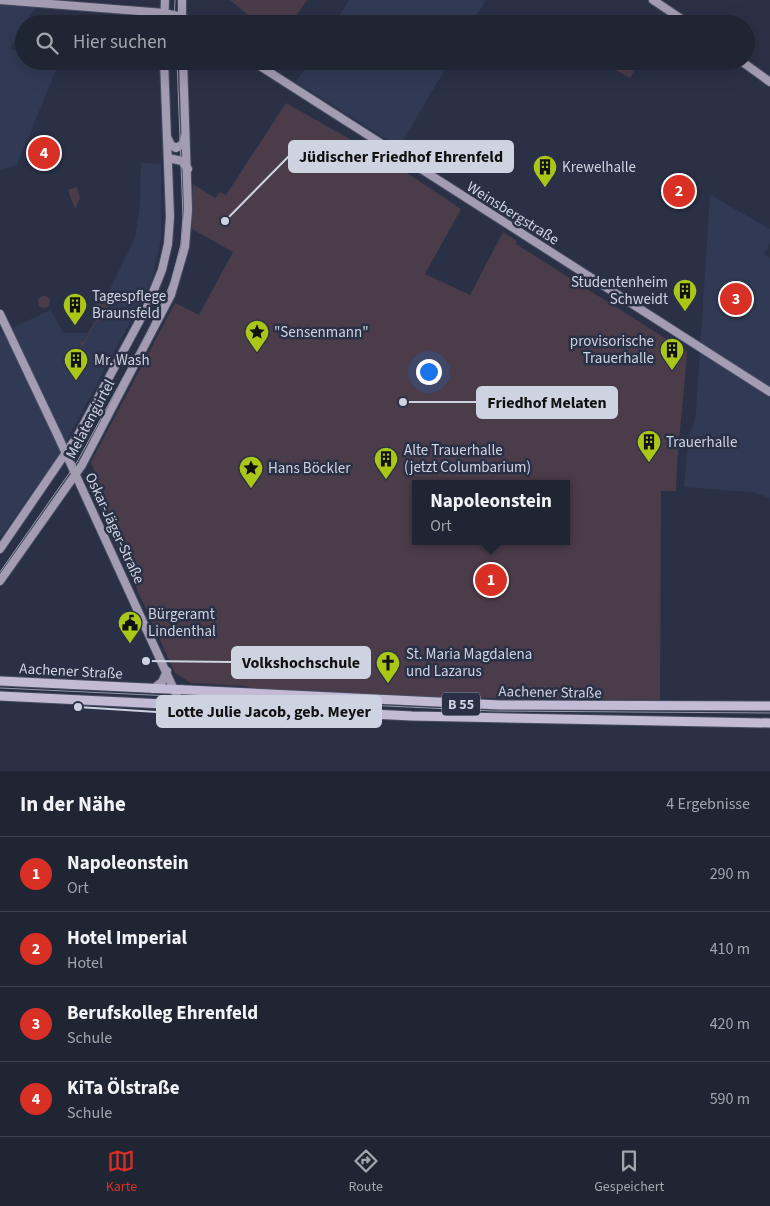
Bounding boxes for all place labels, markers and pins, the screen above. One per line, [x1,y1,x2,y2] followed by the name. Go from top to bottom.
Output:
[28,134,60,172] pin: 4
[289,141,513,172] callout: Jüdischer Friedhof Ehrenfeld
[532,154,558,188] building icon: Krewelhalle
[562,157,636,178] place label: Krewelhalle
[663,172,695,210] pin: 2
[571,272,668,310] place label: Studentenheim Schweidt
[672,278,698,312] building icon: Studentenheim Schweidt
[720,280,752,318] pin: 3
[92,286,166,324] place label: Tagespflege Braunsfeld
[62,292,88,326] building icon: Tagespflege Braunsfeld
[244,319,270,353] place icon: "Sensenmann"
[274,322,369,343] place label: "Sensenmann"
[570,331,654,369] place label: provisorische Trauerhalle
[659,337,685,371] building icon: provisorische Trauerhalle
[63,347,89,381] building icon: Mr. Wash
[94,350,150,371] place label: Mr. Wash
[477,387,617,418] callout: Friedhof Melaten
[636,429,662,463] building icon: Trauerhalle
[666,432,737,453] place label: Trauerhalle
[404,440,531,478] place label: Alte Trauerhalle (jetzt Columbarium)
[373,446,399,480] building icon: Alte Trauerhalle (jetzt Columbarium)
[238,455,264,489] place icon: Hans Böckler
[268,458,351,479] place label: Hans Böckler
[475,561,507,599] pin: 1
[148,604,216,642] place label: Bürgeramt Lindenthal
[117,610,143,644] public building icon: Bürgeramt Lindenthal
[406,644,532,682] place label: St. Maria Magdalena und Lazarus
[232,647,370,678] callout: Volkshochschule
[375,650,401,684] church icon: St. Maria Magdalena und Lazarus
[157,696,381,727] callout: Lotte Julie Jacob, geb. Meyer

